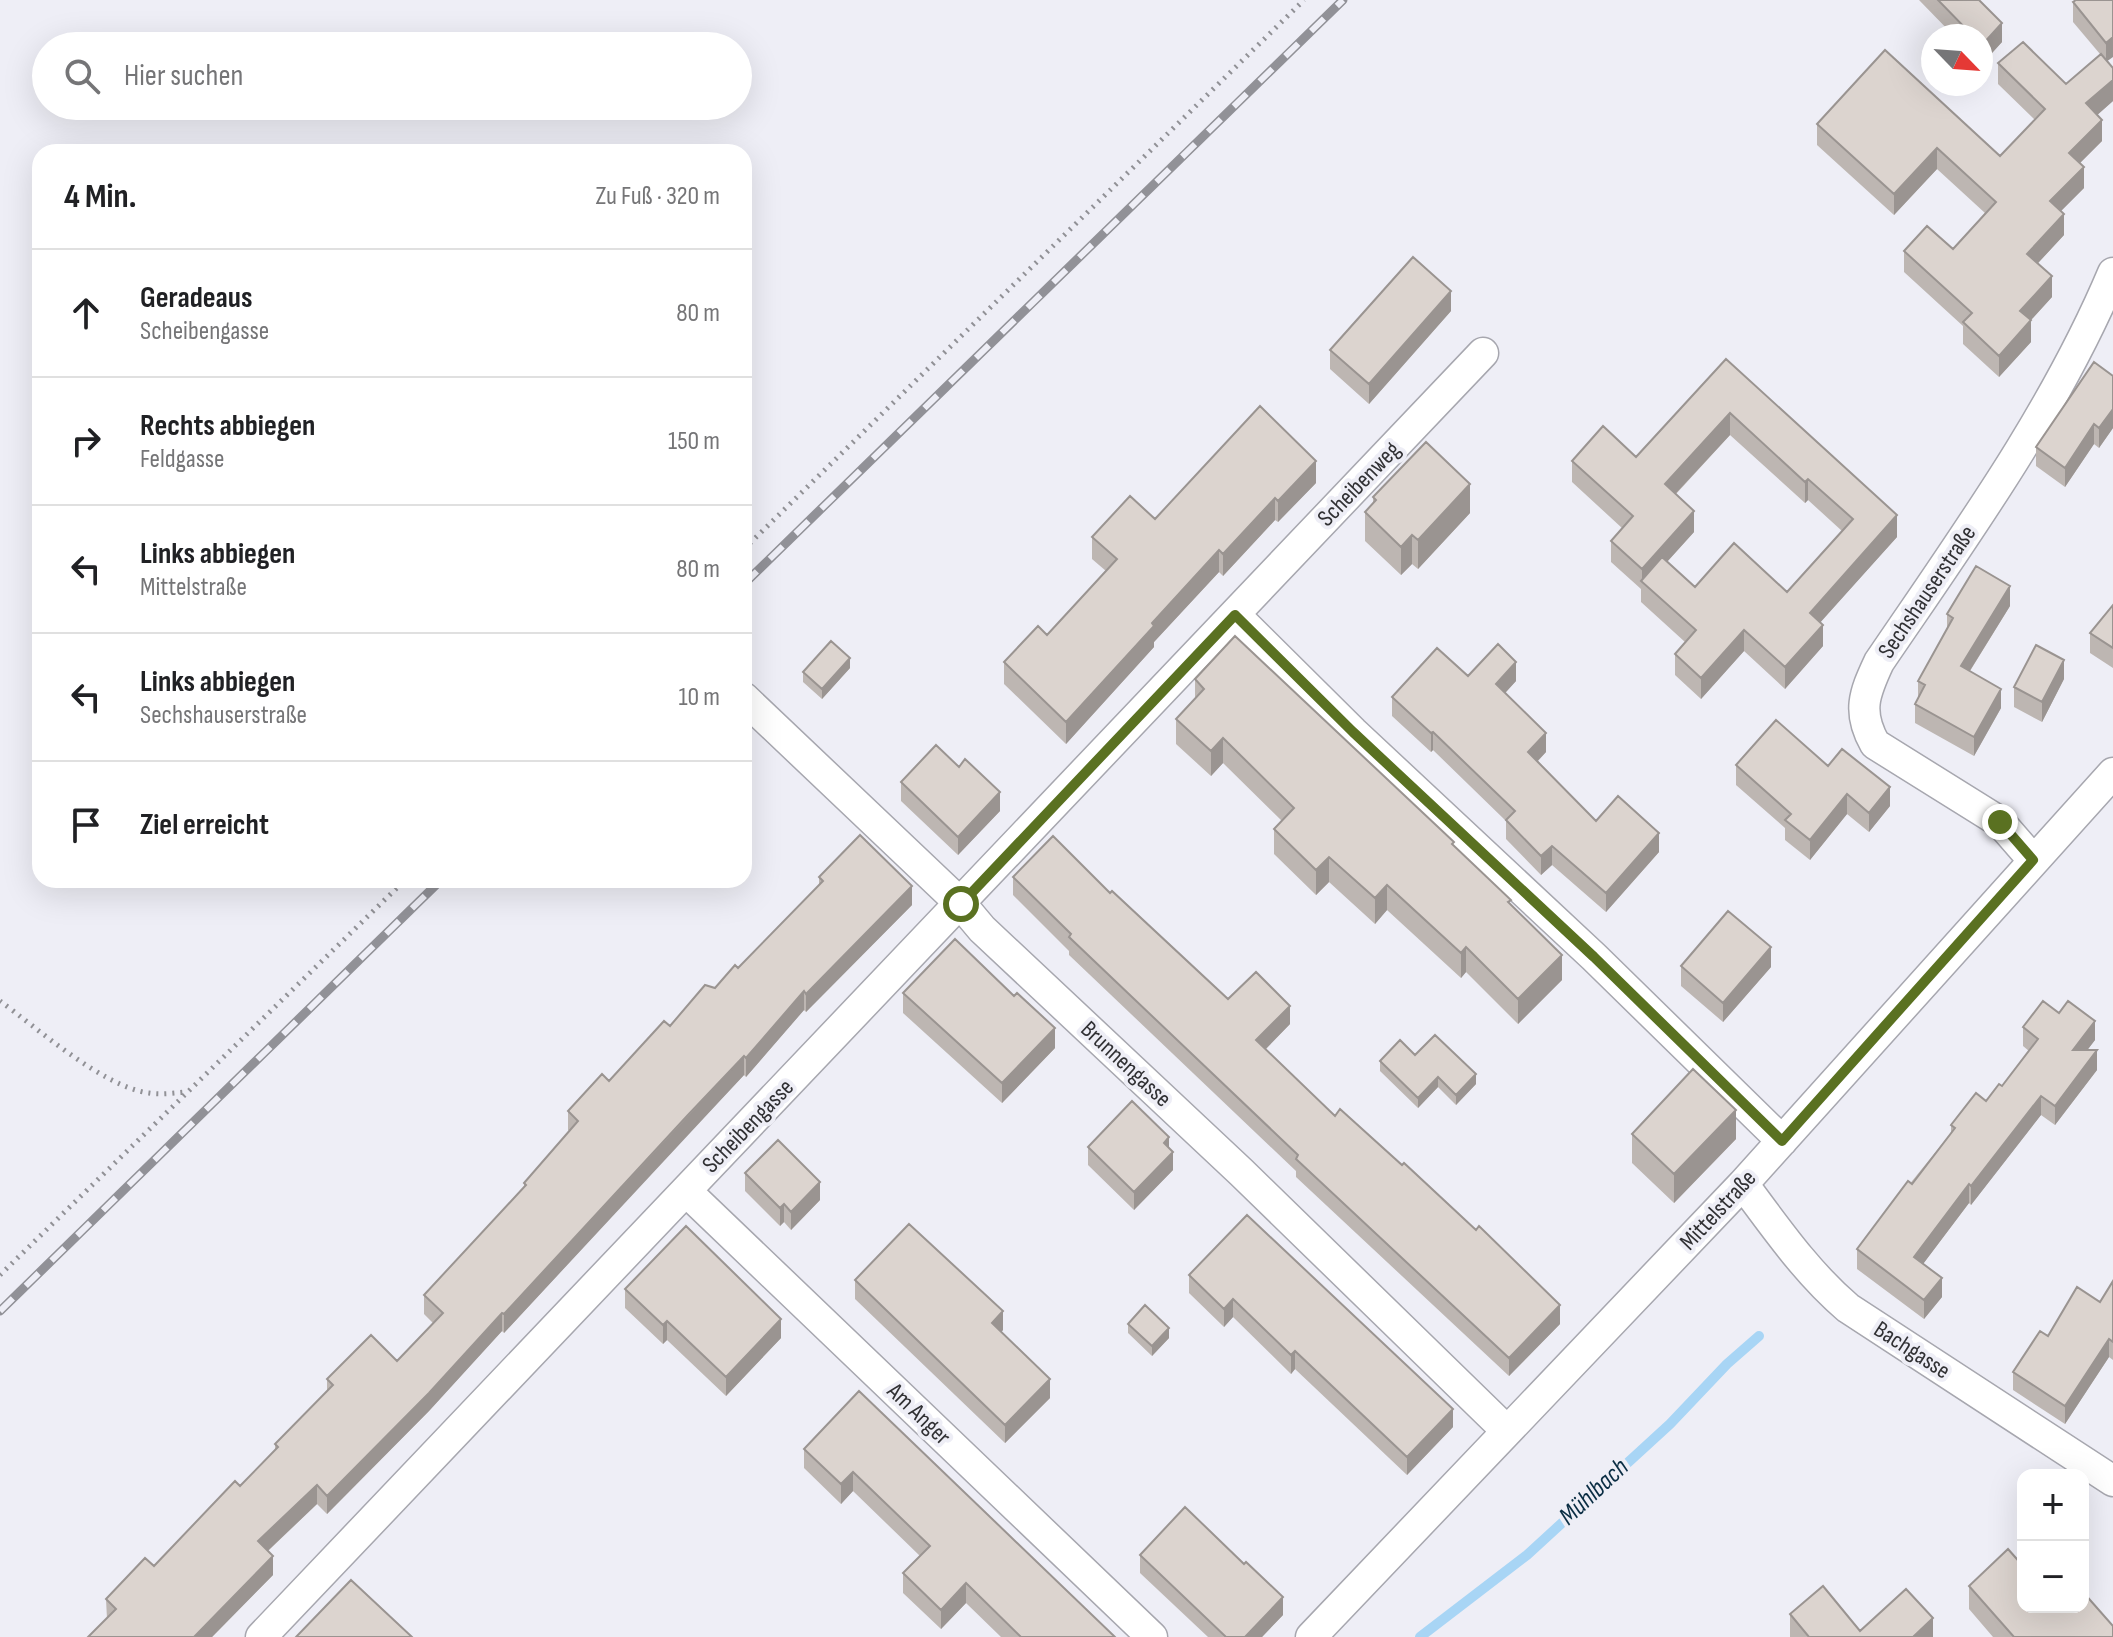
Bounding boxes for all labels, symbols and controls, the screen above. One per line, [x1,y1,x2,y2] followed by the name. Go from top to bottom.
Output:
[1921,24,1993,96] north arrow
[32,32,752,120] search box
[60,54,104,98] icon: search
[124,58,243,94] text: Hier suchen
[64,176,136,217] text: 4 Min.
[595,181,720,212] text: Zu Fuß · 320 m
[140,280,253,316] text: Geradeaus
[64,291,108,335] icon: ahead
[676,298,720,329] text: 80 m
[140,316,269,347] text: Scheibengasse
[140,408,315,444] text: Rechts abbiegen
[64,419,108,463] icon: right
[668,426,720,457] text: 150 m
[1311,436,1407,532] street label: Scheibenweg
[140,444,225,475] text: Feldgasse
[1872,520,1982,664] street label: Sechshauserstraße
[140,536,295,572] text: Links abbiegen
[64,547,108,591] icon: left
[676,554,720,585] text: 80 m
[140,572,247,603] text: Mittelstraße
[140,664,295,700] text: Links abbiegen
[64,675,108,719] icon: left
[678,682,720,713] text: 10 m
[140,700,307,731] text: Sechshauserstraße
[64,803,108,847] icon: arrive
[1982,804,2018,840] route end
[140,807,269,843] text: Ziel erreicht
[943,886,979,922] route start
[1075,1015,1177,1113] street label: Brunnengasse
[696,1073,800,1179] street label: Scheibengasse
[1674,1164,1762,1256] street label: Mittelstraße
[1868,1315,1956,1385] street label: Bachgasse
[881,1376,957,1451] street label: Am Anger
[1553,1452,1635,1532] water label: Mühlbach
[2017,1469,2089,1613] map controls
[2017,1469,2089,1541] button: +
[2017,1541,2089,1613] button: −

